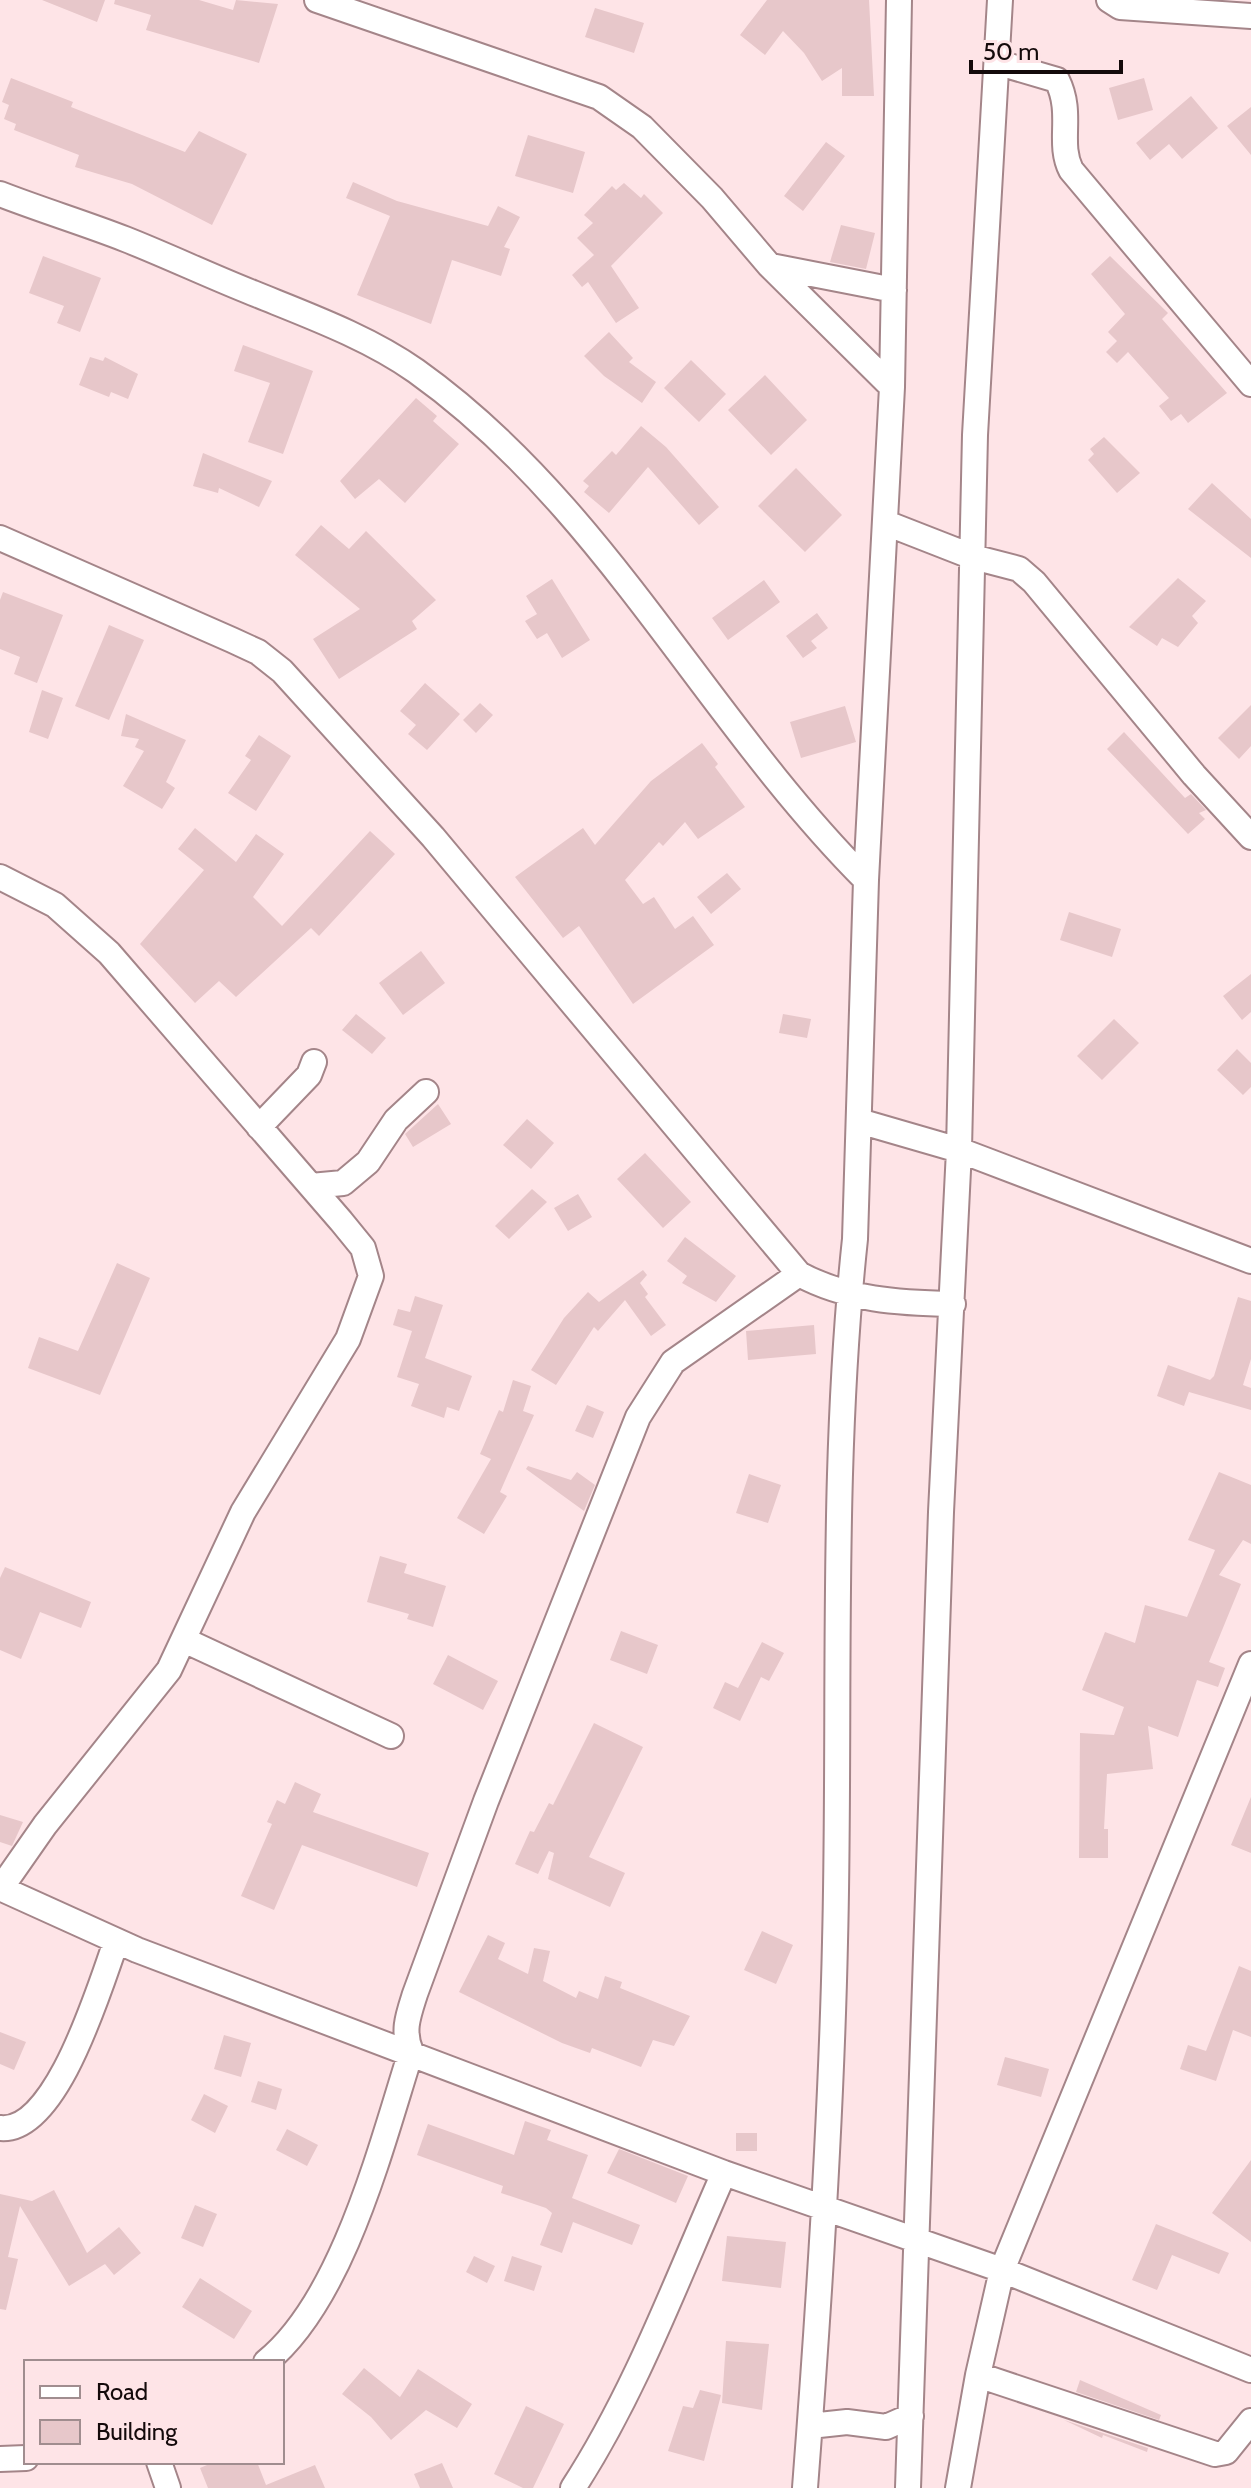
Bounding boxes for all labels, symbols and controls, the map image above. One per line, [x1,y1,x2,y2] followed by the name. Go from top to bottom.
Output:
[971,24,1121,74] scale bar
[983,37,1039,66] text: 50 m
[24,2360,284,2464] legend
[96,2377,148,2406] text: Road
[96,2417,178,2446] text: Building

